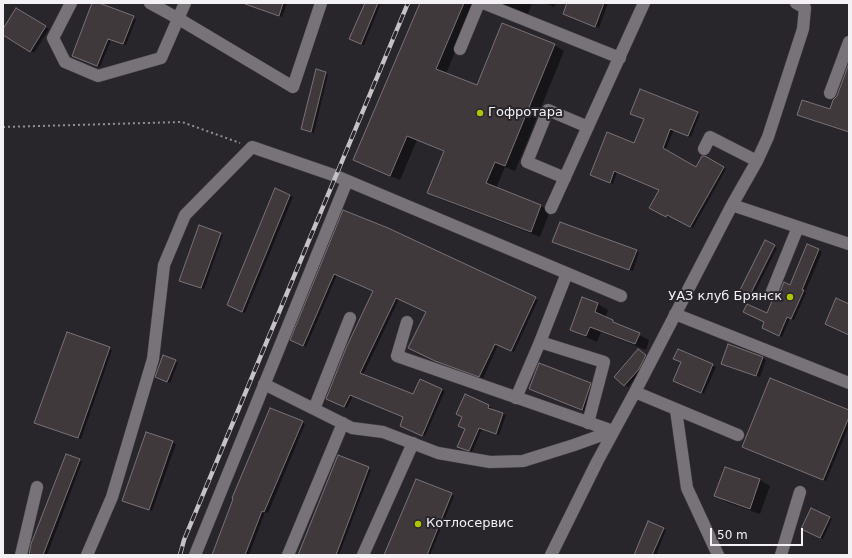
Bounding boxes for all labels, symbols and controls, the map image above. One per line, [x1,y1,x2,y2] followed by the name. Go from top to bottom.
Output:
[488,105,563,121] place label: Гофротара
[475,108,485,118] marker: Гофротара
[668,289,782,305] place label: УАЗ клуб Брянск
[785,292,795,302] marker: УАЗ клуб Брянск
[426,516,514,532] place label: Котлосервис
[413,519,423,529] marker: Котлосервис
[712,520,805,546] scale bar
[717,528,748,542] text: 50 m

